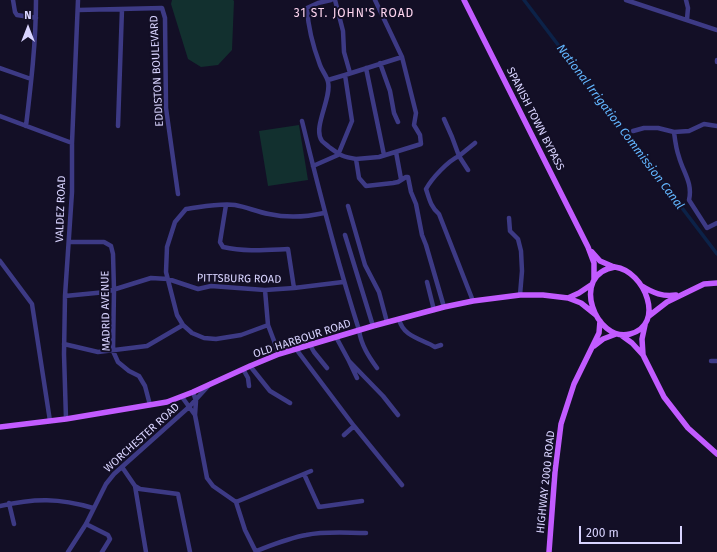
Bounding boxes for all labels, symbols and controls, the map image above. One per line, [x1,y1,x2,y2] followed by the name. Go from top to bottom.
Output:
[294,7,414,21] district label: 31 ST. JOHN'S ROAD
[8,8,48,48] north arrow
[24,9,32,22] text: N
[147,15,167,127] street label: EDDISTON BOULEVARD
[553,42,687,212] water label: National Irrigation Commission Canal
[503,65,567,173] street label: SPANISH TOWN BYPASS
[53,175,69,243] street label: VALDEZ ROAD
[99,271,113,351] street label: MADRID AVENUE
[197,272,281,286] street label: PITTSBURG ROAD
[251,317,353,361] street label: OLD HARBOUR ROAD
[102,401,182,475] street label: WORCHESTER ROAD
[534,430,558,534] street label: HIGHWAY 2000 ROAD
[581,518,684,544] scale bar
[586,526,619,540] text: 200 m

